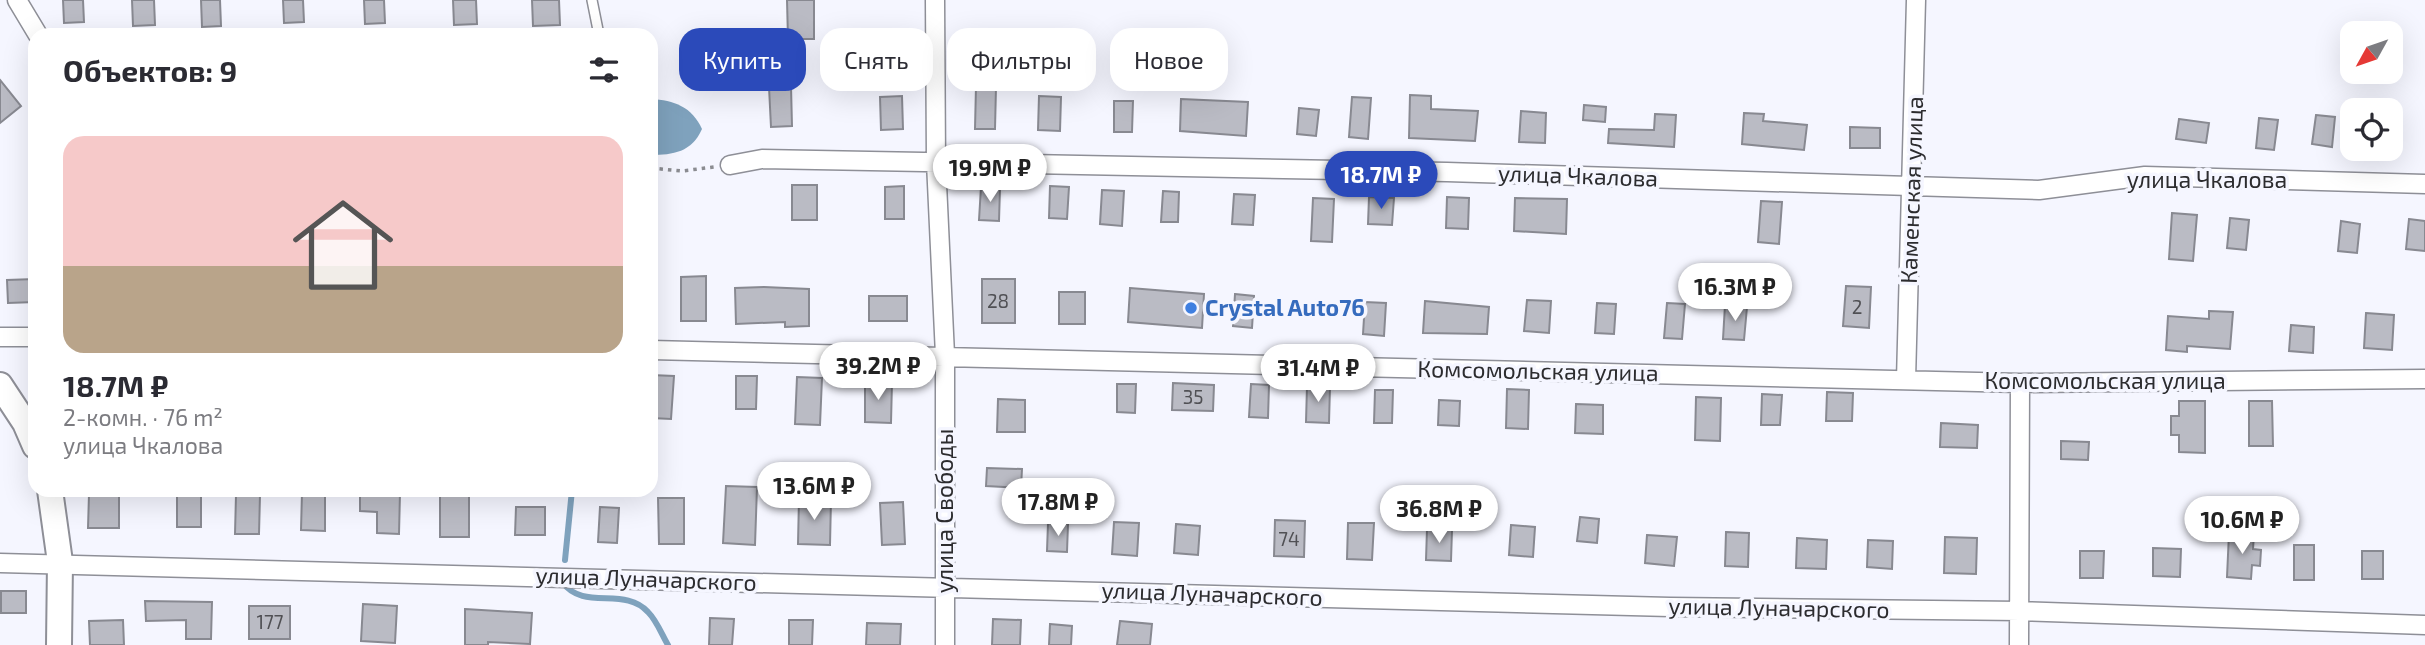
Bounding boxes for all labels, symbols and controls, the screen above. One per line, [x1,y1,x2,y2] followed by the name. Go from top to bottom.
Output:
[2340,21,2403,84] north arrow
[2340,21,2403,161] map controls
[679,28,806,91] chip: Купить
[820,28,933,91] chip: Снять
[947,28,1096,91] chip: Фильтры
[1110,28,1228,91] chip: Новое
[585,51,623,89] icon: filters
[63,52,237,88] text: Объектов: 9
[1894,96,1929,284] street label: Каменская улица
[2340,98,2403,161] button: locate
[925,144,1055,204] pin: 19.9M ₽
[1316,152,1446,211] pin: 18.7M ₽
[949,153,1031,181] text: 19.9M ₽
[1497,158,1659,193] street label: улица Чкалова
[1341,160,1421,188] text: 18.7M ₽
[2127,165,2287,194] street label: улица Чкалова
[280,182,406,308] icon: home
[1670,264,1800,323] pin: 16.3M ₽
[1694,272,1776,300] text: 16.3M ₽
[987,289,1009,312] house number: 28
[1205,293,1365,321] place label: Crystal Auto76
[1852,295,1862,318] house number: 2
[1183,300,1199,316] marker: Crystal Auto76
[813,342,943,402] pin: 39.2M ₽
[1253,344,1383,404] pin: 31.4M ₽
[835,351,921,379] text: 39.2M ₽
[1277,353,1359,381] text: 31.4M ₽
[1417,354,1659,387] street label: Комсомольская улица
[1984,366,2226,395] street label: Комсомольская улица
[63,367,169,403] text: 18.7M ₽
[1183,385,1203,408] house number: 35
[63,403,223,431] text: 2-комн. · 76 m²
[930,429,959,593] street label: улица Свободы
[63,431,223,459] text: улица Чкалова
[749,462,879,522] pin: 13.6M ₽
[773,471,855,499] text: 13.6M ₽
[993,478,1123,538] pin: 17.8M ₽
[1374,486,1504,545] pin: 36.8M ₽
[1018,487,1098,515] text: 17.8M ₽
[1396,494,1482,522] text: 36.8M ₽
[2177,496,2307,556] pin: 10.6M ₽
[2200,505,2284,533] text: 10.6M ₽
[1278,527,1300,550] house number: 74
[535,560,757,597] street label: улица Луначарского
[1101,575,1323,612] street label: улица Луначарского
[1668,591,1890,624] street label: улица Луначарского
[256,610,284,633] house number: 177

